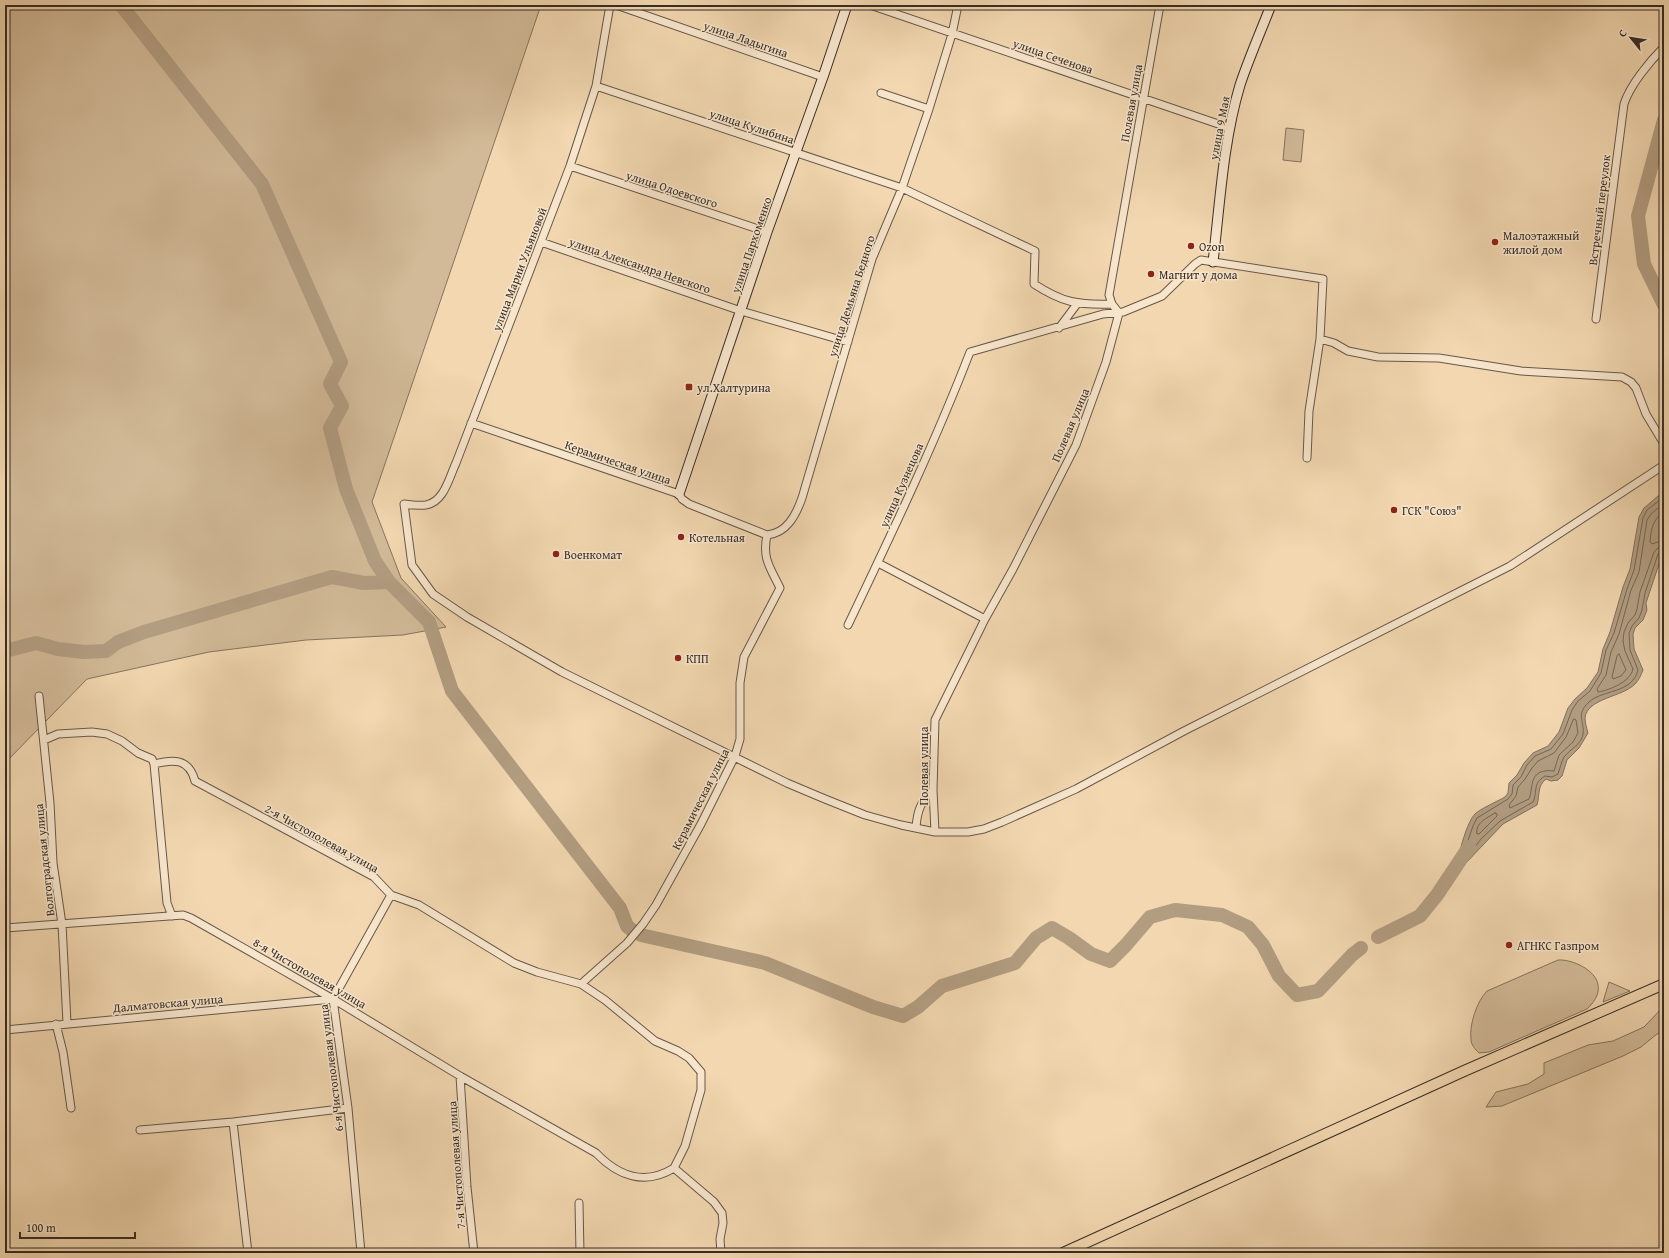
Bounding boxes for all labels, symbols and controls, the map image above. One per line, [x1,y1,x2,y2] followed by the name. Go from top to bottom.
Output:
[701,16,791,61] street label: улица Ладыгина
[1611,18,1651,58] north arrow
[1614,26,1631,40] text: С
[1010,34,1096,78] street label: улица Сеченова
[1116,62,1146,143] street label: Полевая улица
[1204,95,1234,162] street label: улица 9 Мая
[706,104,797,148] street label: улица Кулибина
[1584,153,1614,266] street label: Встречный переулок
[623,166,720,212] street label: улица Одоевского
[726,195,775,296] street label: улица Пархоменко
[487,205,550,334] street label: улица Марии Ульяновой
[1503,227,1579,258] place label: Малоэтажный жилой дом
[566,232,713,297] street label: улица Александра Невского
[823,233,879,360] street label: улица Демьяна Бедного
[1490,237,1500,247] marker: Малоэтажный жилой дом
[1199,238,1225,255] place label: Ozon
[1186,241,1196,251] marker: Ozon
[1159,266,1238,283] place label: Магнит у дома
[1146,269,1156,279] marker: Магнит у дома
[696,379,771,396] place label: ул.Халтурина
[684,382,694,392] marker: ул.Халтурина
[1047,385,1093,465] street label: Полевая улица
[563,436,674,488] street label: Керамическая улица
[874,440,927,531] street label: улица Кузнецова
[1402,502,1461,519] place label: ГСК "Союз"
[1389,505,1399,515] marker: ГСК "Союз"
[689,529,745,546] place label: Котельная
[676,532,686,542] marker: Котельная
[564,546,622,563] place label: Военкомат
[551,549,561,559] marker: Военкомат
[686,650,709,667] place label: КПП
[673,653,683,663] marker: КПП
[915,726,932,805] street label: Полевая улица
[667,745,733,852] street label: Керамическая улица
[262,800,382,877] street label: 2-я Чистополевая улица
[30,803,58,917] street label: Волгоградская улица
[250,934,370,1013] street label: 8-я Чистополевая улица
[1517,937,1600,954] place label: АГНКС Газпром
[1504,940,1514,950] marker: АГНКС Газпром
[111,990,224,1016] street label: Далматовская улица
[315,1003,347,1133] street label: 6-я Чистополевая улица
[443,1100,469,1229] street label: 7-я Чистополевая улица
[20,1214,135,1240] scale bar
[26,1219,56,1236] text: 100 m

